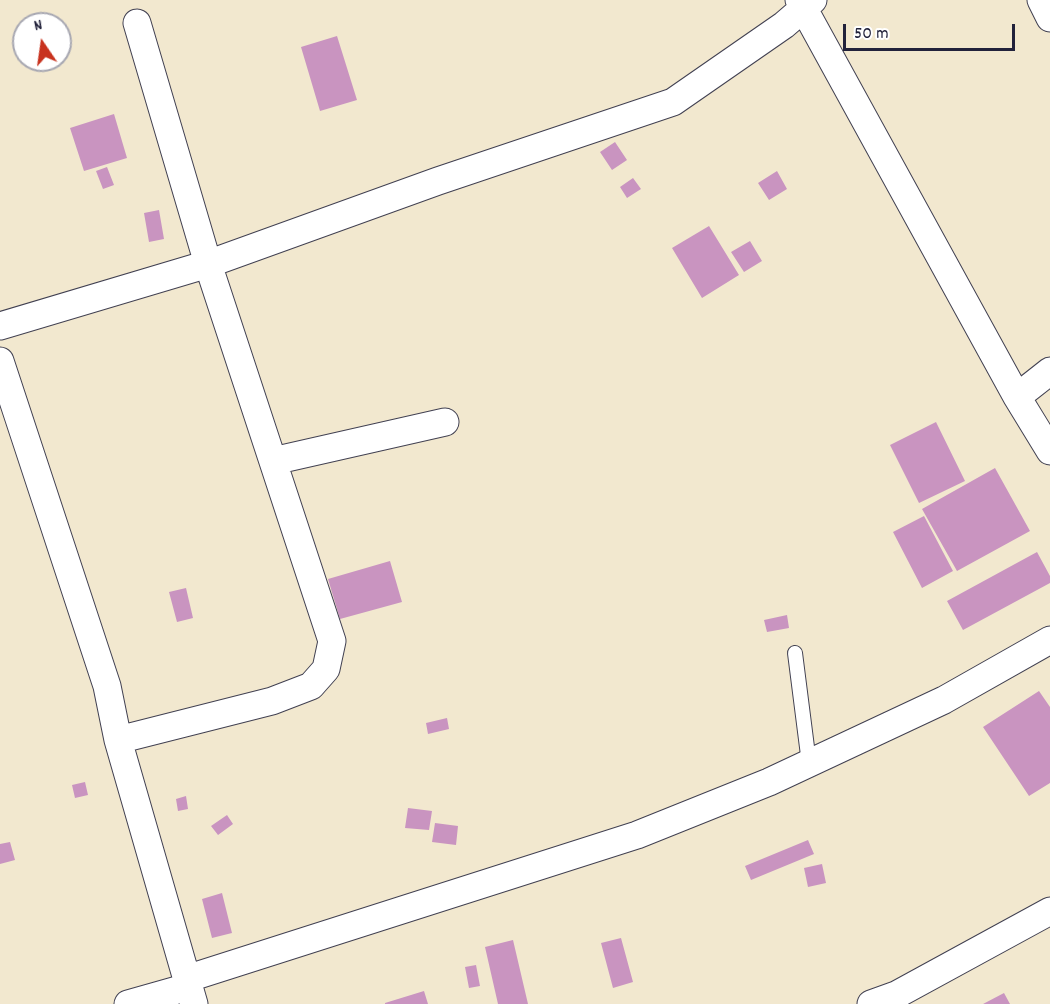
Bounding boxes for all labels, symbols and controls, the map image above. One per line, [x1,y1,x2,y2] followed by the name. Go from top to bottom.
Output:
[12,12,72,72] north arrow
[846,12,1018,50] scale bar
[32,14,45,38] text: N
[854,22,889,47] text: 50 m

